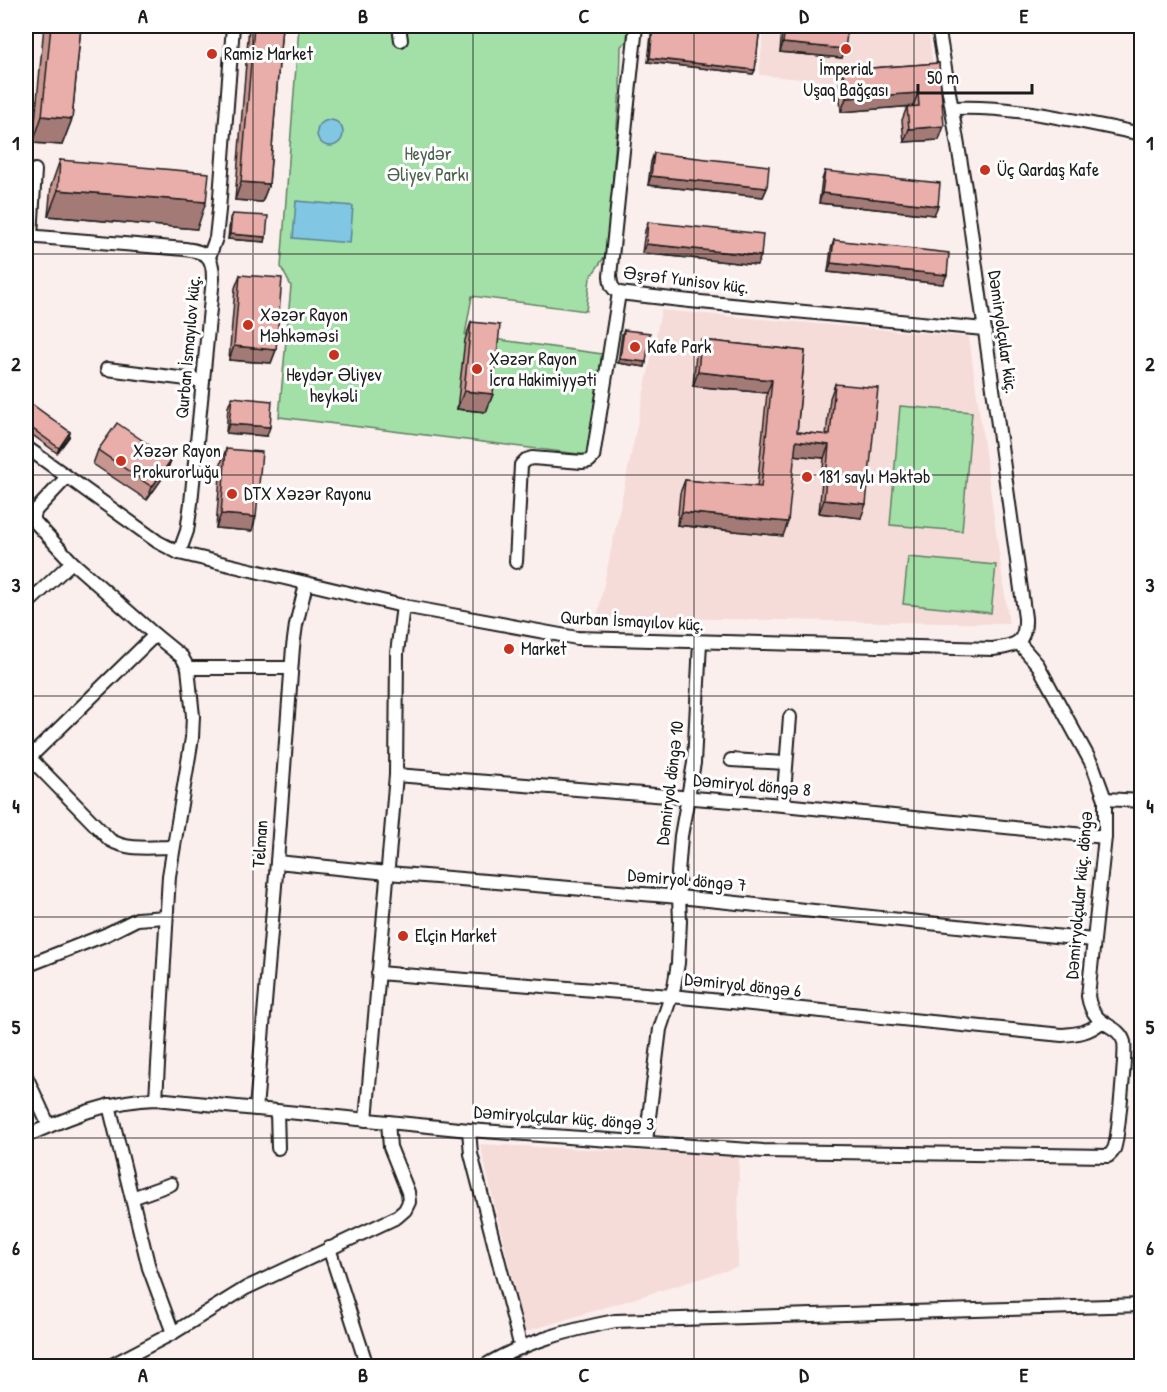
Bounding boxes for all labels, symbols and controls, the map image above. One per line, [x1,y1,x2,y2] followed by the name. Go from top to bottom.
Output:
[138,2,148,29] text: A
[358,2,368,29] text: B
[579,2,590,29] text: C
[799,2,809,29] text: D
[1020,2,1029,29] text: E
[224,41,314,66] place label: Ramiz Market
[839,42,853,56] marker: İmperial Uşaq Bağçası
[205,47,219,61] marker: Ramiz Market
[803,56,889,102] place label: İmperial Uşaq Bağçası
[918,57,1032,95] scale bar
[927,65,959,90] text: 50 m
[12,129,20,156] text: 1
[1146,129,1154,156] text: 1
[387,141,469,187] park label: Heydər Əliyev Parkı
[997,157,1099,182] place label: Üç Qardaş Kafe
[978,163,992,177] marker: Üç Qardaş Kafe
[622,259,750,300] street label: Əşrəf Yunisov küç.
[982,269,1025,395] street label: Dəmiryolçular küç.
[169,274,206,420] street label: Qurban İsmayılov küç.
[260,302,348,348] place label: Xəzər Rayon Məhkəməsi
[241,318,255,332] marker: Xəzər Rayon Məhkəməsi
[647,334,712,359] place label: Kafe Park
[628,340,642,354] marker: Kafe Park
[489,346,597,392] place label: Xəzər Rayon İcra Hakimiyyəti
[327,348,341,362] marker: Heydər Əliyev heykəli
[11,350,21,377] text: 2
[1145,350,1155,377] text: 2
[286,362,382,408] place label: Heydər Əliyev heykəli
[470,362,484,376] marker: Xəzər Rayon İcra Hakimiyyəti
[133,438,221,484] place label: Xəzər Rayon Prokurorluğu
[114,454,128,468] marker: Xəzər Rayon Prokurorluğu
[819,464,930,489] place label: 181 saylı Məktəb
[800,470,814,484] marker: 181 saylı Məktəb
[244,481,371,506] place label: DTX Xəzər Rayonu
[225,487,239,501] marker: DTX Xəzər Rayonu
[12,571,21,598] text: 3
[1146,571,1155,598] text: 3
[560,604,704,637] street label: Qurban İsmayılov küç.
[521,636,567,661] place label: Market
[502,642,516,656] marker: Market
[649,720,690,846] street label: Dəmiryol döngə 10
[692,767,812,802] street label: Dəmiryol döngə 8
[12,792,20,819] text: 4
[1146,792,1154,819] text: 4
[1059,810,1098,980] street label: Dəmiryolçular küç. döngə
[245,819,274,869] street label: Telman
[627,862,748,897] street label: Dəmiryol döngə 7
[415,923,497,948] place label: Elçin Market
[396,929,410,943] marker: Elçin Market
[683,966,803,1003] street label: Dəmiryol döngə 6
[12,1013,21,1040] text: 5
[1146,1013,1155,1040] text: 5
[473,1099,655,1136] street label: Dəmiryolçular küç. döngə 3
[12,1234,20,1261] text: 6
[1146,1234,1154,1261] text: 6
[138,1361,148,1388] text: A
[358,1361,368,1388] text: B
[579,1361,590,1388] text: C
[799,1361,809,1388] text: D
[1020,1361,1029,1388] text: E

